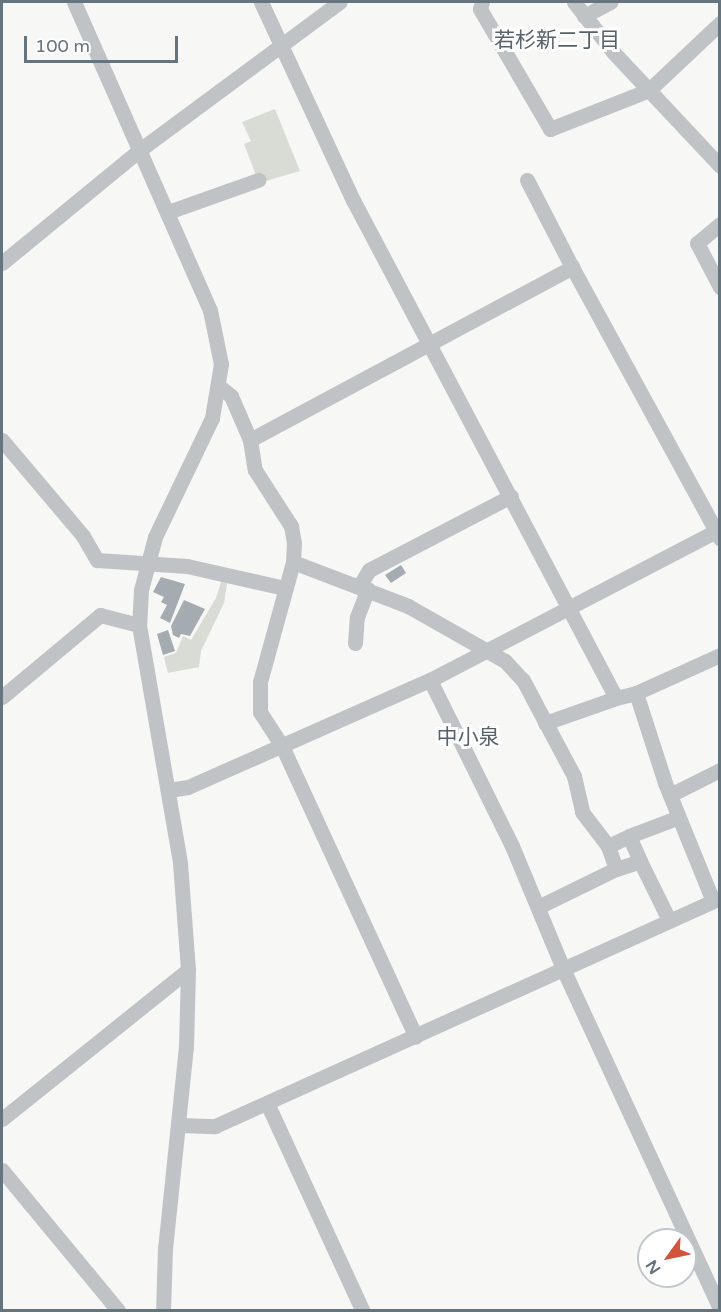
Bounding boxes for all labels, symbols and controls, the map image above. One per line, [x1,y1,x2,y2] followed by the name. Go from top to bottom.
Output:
[27,24,182,62] scale bar
[494,28,620,54] district label: 若杉新二丁目
[35,35,90,57] text: 100 m
[437,725,499,751] district label: 中小泉
[637,1228,697,1288] north arrow
[642,1256,665,1278] text: N

